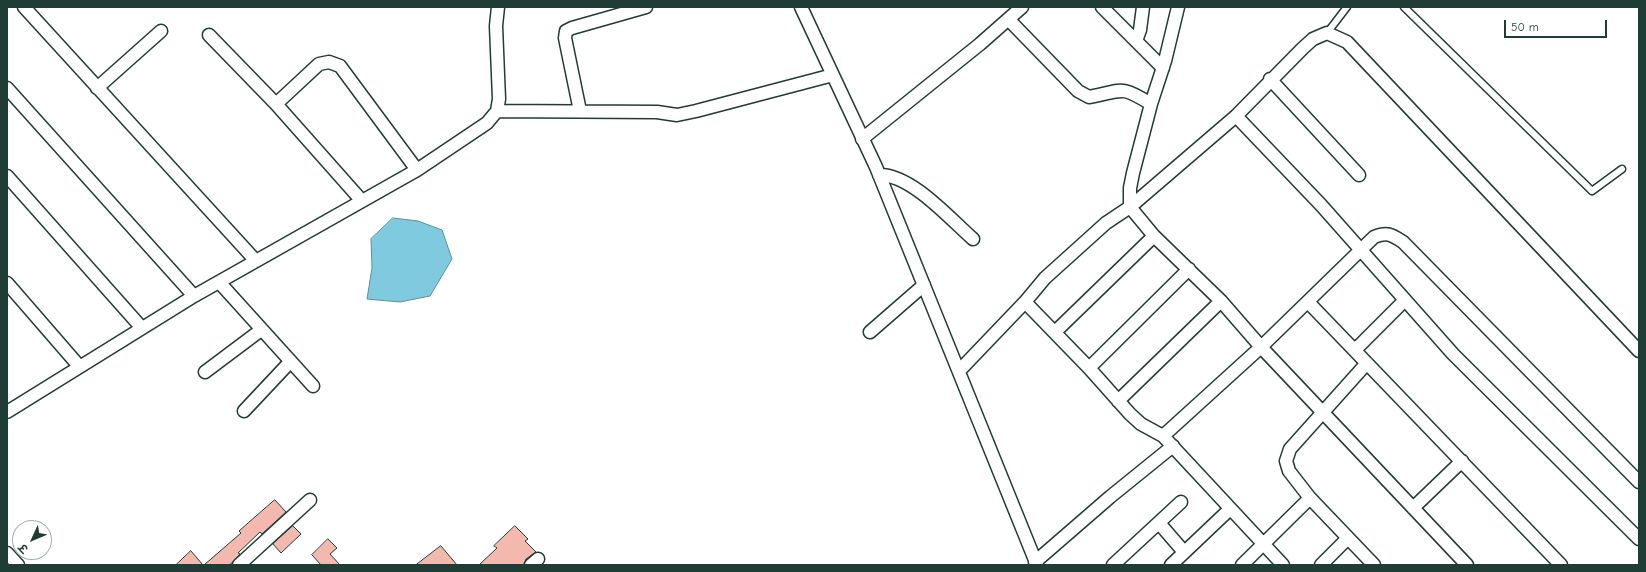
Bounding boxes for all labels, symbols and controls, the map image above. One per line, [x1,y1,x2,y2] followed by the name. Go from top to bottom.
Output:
[1506,12,1609,38] scale bar
[1511,20,1539,34] text: 50 m
[12,520,52,560] north arrow
[17,541,31,555] text: उ

